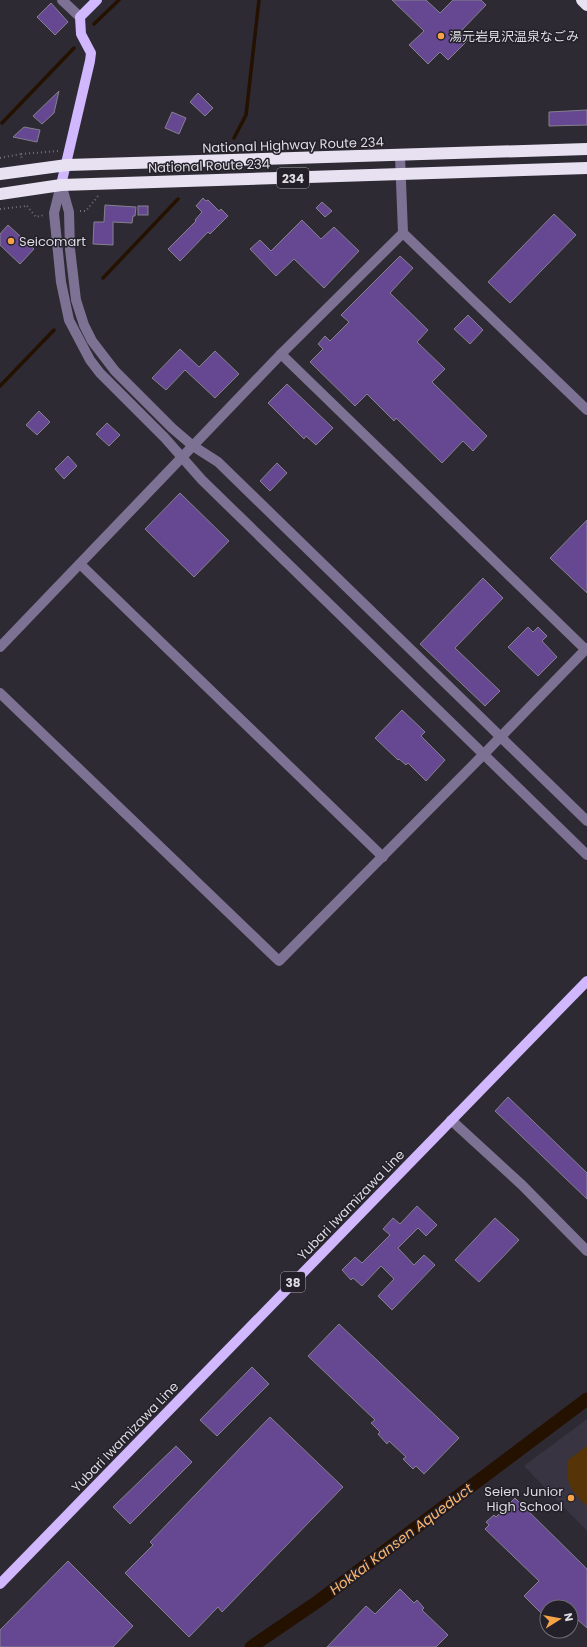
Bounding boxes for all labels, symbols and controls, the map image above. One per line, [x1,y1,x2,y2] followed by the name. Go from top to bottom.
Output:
[449,27,579,46] place label: 湯元岩見沢温泉なごみ
[436,31,446,41] marker: 湯元岩見沢温泉なごみ
[202,132,384,158] street label: National Highway Route 234
[148,154,270,178] street label: National Route 234
[277,168,309,188] road number: 234
[19,232,86,251] place label: Seicomart
[6,236,16,246] marker: Seicomart
[293,1146,409,1264] street label: Yubari Iwamizawa Line
[281,1272,305,1292] road number: 38
[67,1378,183,1496] street label: Yubari Iwamizawa Line
[325,1478,477,1600] water label: Hokkai Kansen Aqueduct
[484,1482,563,1516] place label: Seien Junior High School
[566,1493,576,1503] marker: Seien Junior High School
[539,1599,579,1639] north arrow
[560,1612,577,1623] text: N

